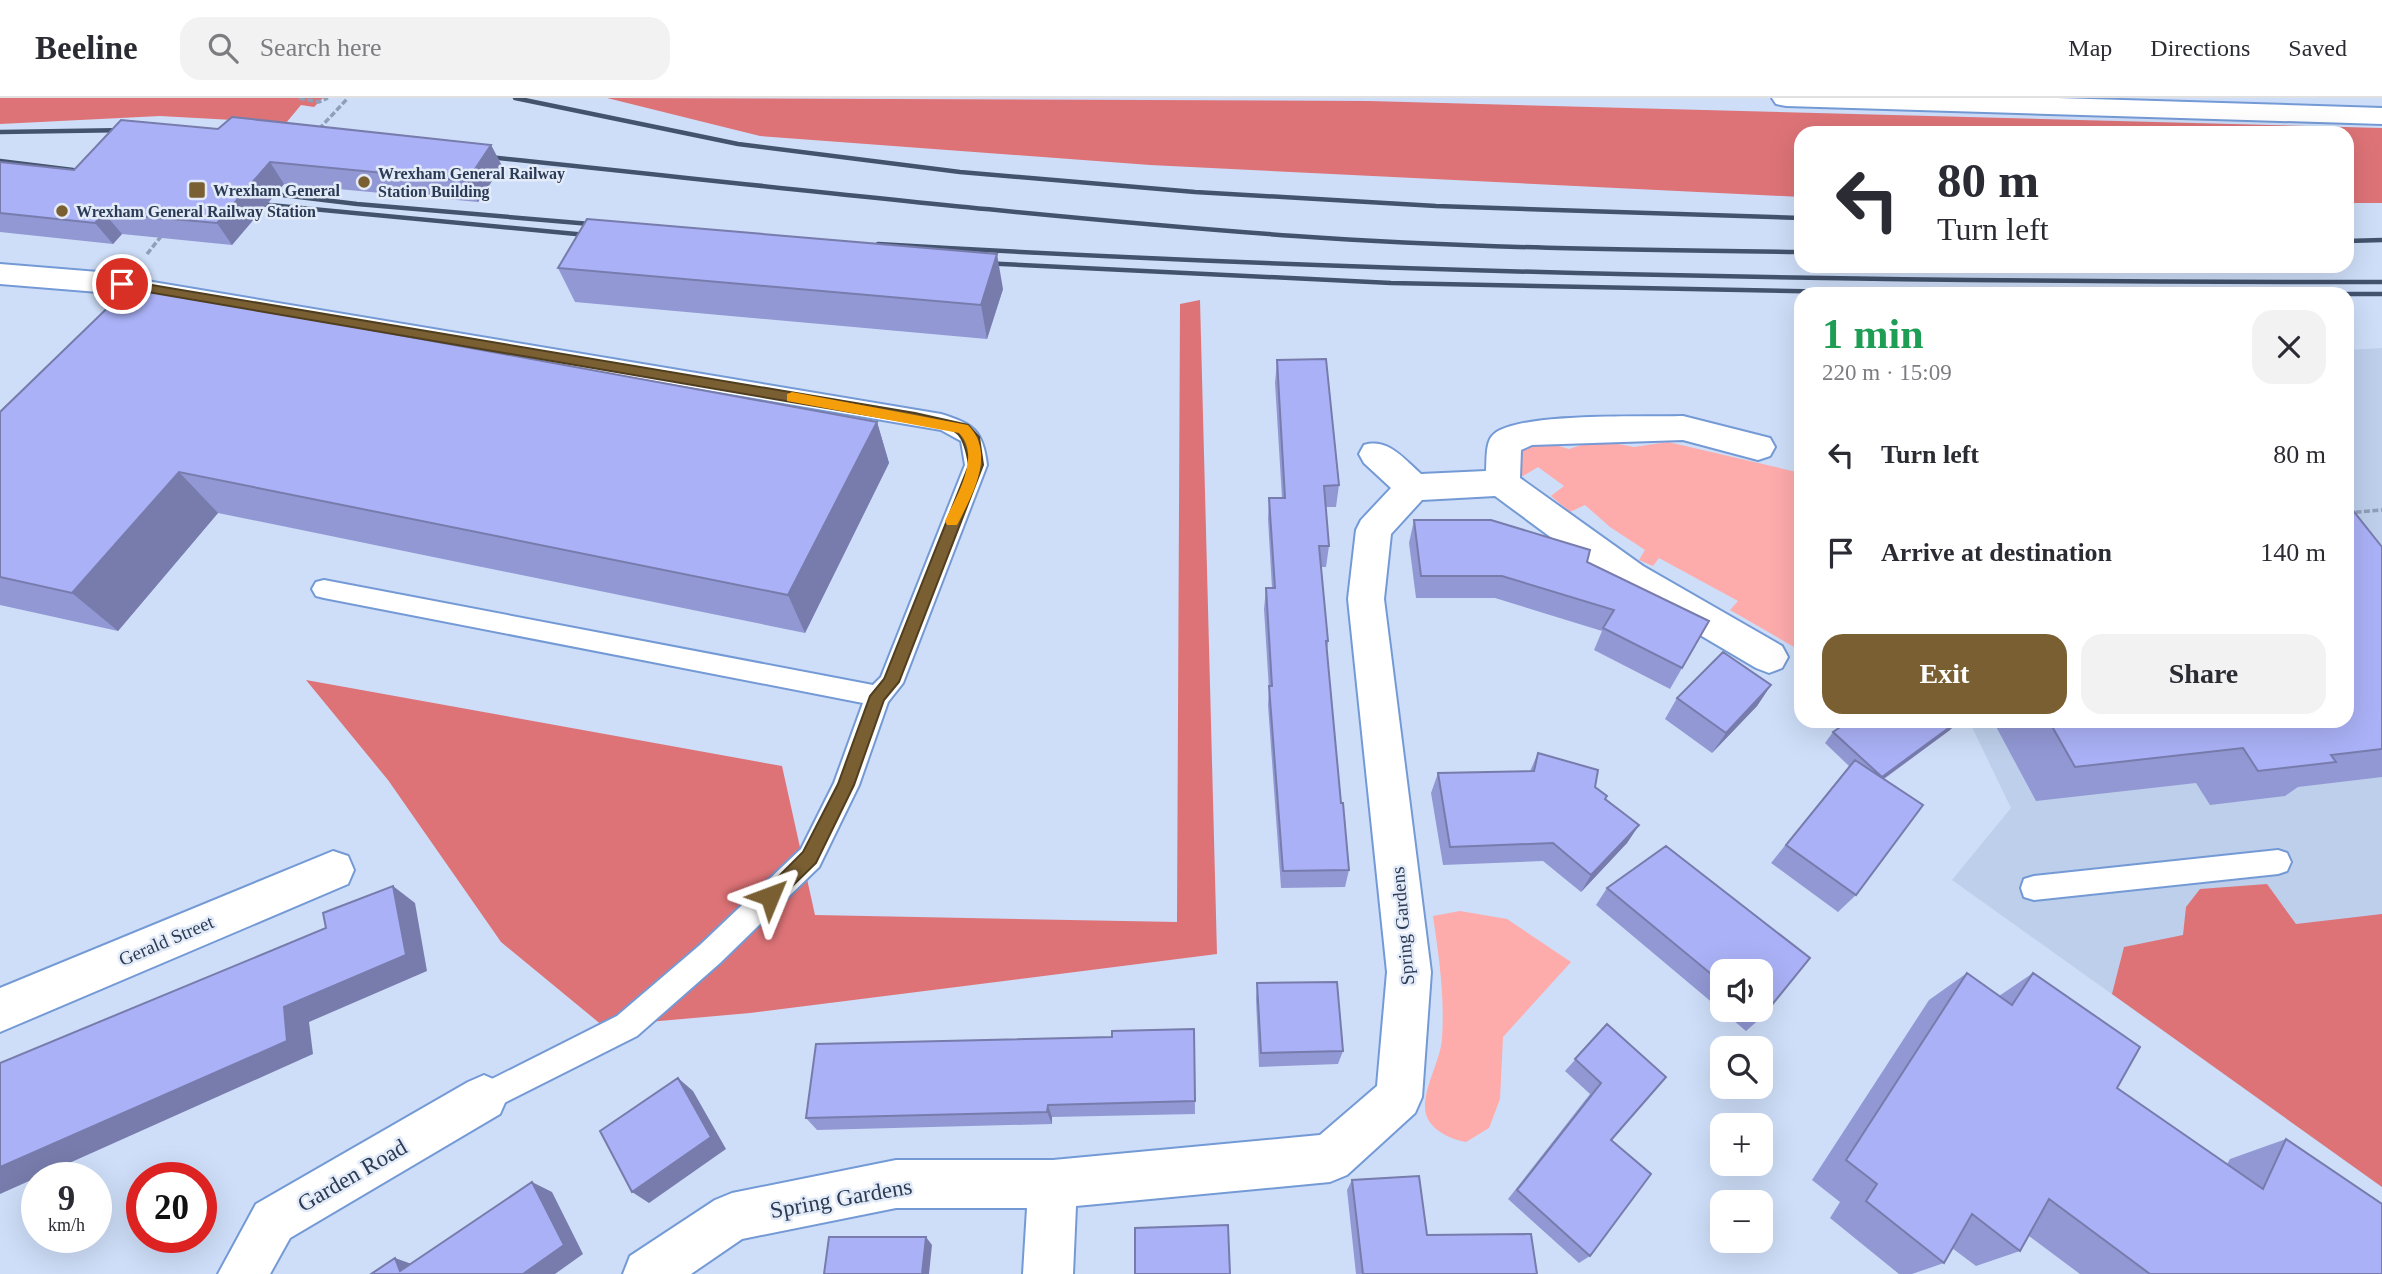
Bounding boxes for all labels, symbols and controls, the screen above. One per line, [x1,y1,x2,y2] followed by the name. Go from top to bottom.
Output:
[180,17,670,80] search box
[204,29,242,67] icon: search
[35,30,138,66] text: Beeline
[260,33,382,62] text: Search here
[2068,35,2112,61] text: Map
[2150,35,2250,61] text: Directions
[2288,35,2347,61] text: Saved
[1937,153,2039,208] text: 80 m
[1822,154,1913,245] icon: left
[378,165,565,201] place label: Wrexham General Railway Station Building
[356,174,372,190] marker: Wrexham General Railway Station Building
[187,180,207,200] marker: Wrexham General
[213,182,341,199] place label: Wrexham General
[54,203,70,219] marker: Wrexham General Railway Station
[76,203,316,221] place label: Wrexham General Railway Station
[1937,211,2049,247] text: Turn left
[92,254,152,314] pin
[103,265,141,303] icon: arrive
[2252,310,2326,384] button: close
[1822,311,1924,357] text: 1 min
[1822,360,1952,385] text: 220 m · 15:09
[1822,436,1860,474] icon: left
[1881,440,1979,469] text: Turn left
[2273,440,2326,469] text: 80 m
[1822,534,1860,572] icon: arrive
[1881,538,2112,567] text: Arrive at destination
[2260,538,2326,567] text: 140 m
[1822,634,2067,714] button: Exit
[2081,634,2326,714] button: Share
[733,859,807,933] position arrow
[1387,866,1418,986] street label: Spring Gardens
[116,911,217,970] street label: Gerald Street
[1710,959,1773,1253] map controls
[1710,959,1773,1022] button: sound
[1710,1036,1773,1099] button: search
[1710,1113,1773,1176] button: +
[293,1134,412,1217] street label: Garden Road
[126,1162,217,1253] speed limit sign: 20
[768,1174,914,1223] street label: Spring Gardens
[58,1179,75,1218] text: 9
[1710,1190,1773,1253] button: −
[48,1215,85,1235] text: km/h

